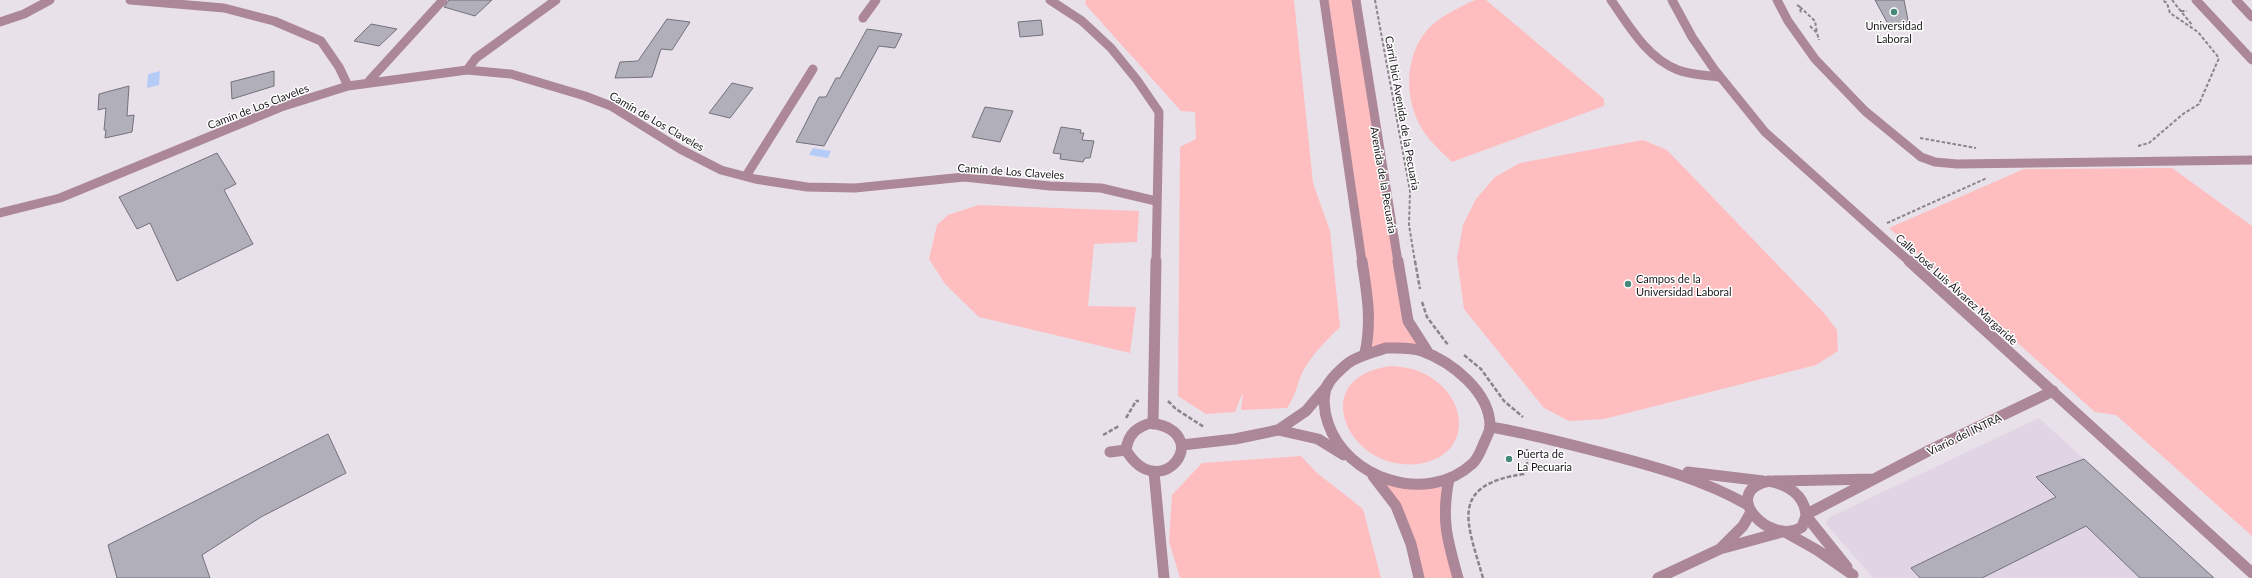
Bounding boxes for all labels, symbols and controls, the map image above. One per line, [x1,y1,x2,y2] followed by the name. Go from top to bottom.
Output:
[1889,7,1899,17] marker: Universidad Laboral
[1865,19,1923,45] place label: Universidad Laboral
[1383,35,1423,191] street label: Carril bici Avenida de la Pecuaria
[206,81,311,131] street label: Camín de Los Claveles
[607,89,707,154] street label: Camín de Los Claveles
[1368,126,1400,234] street label: Avenida de la Pecuaria
[957,161,1065,181] street label: Camín de Los Claveles
[1893,231,2021,347] street label: Calle José Luis Álvarez Margaride
[1636,272,1732,298] place label: Campos de la Universidad Laboral
[1623,279,1633,289] marker: Campos de la Universidad Laboral
[1925,410,2004,458] street label: Viario del INTRA
[1517,447,1572,473] place label: Puerta de La Pecuaria
[1504,454,1514,464] marker: Puerta de La Pecuaria

